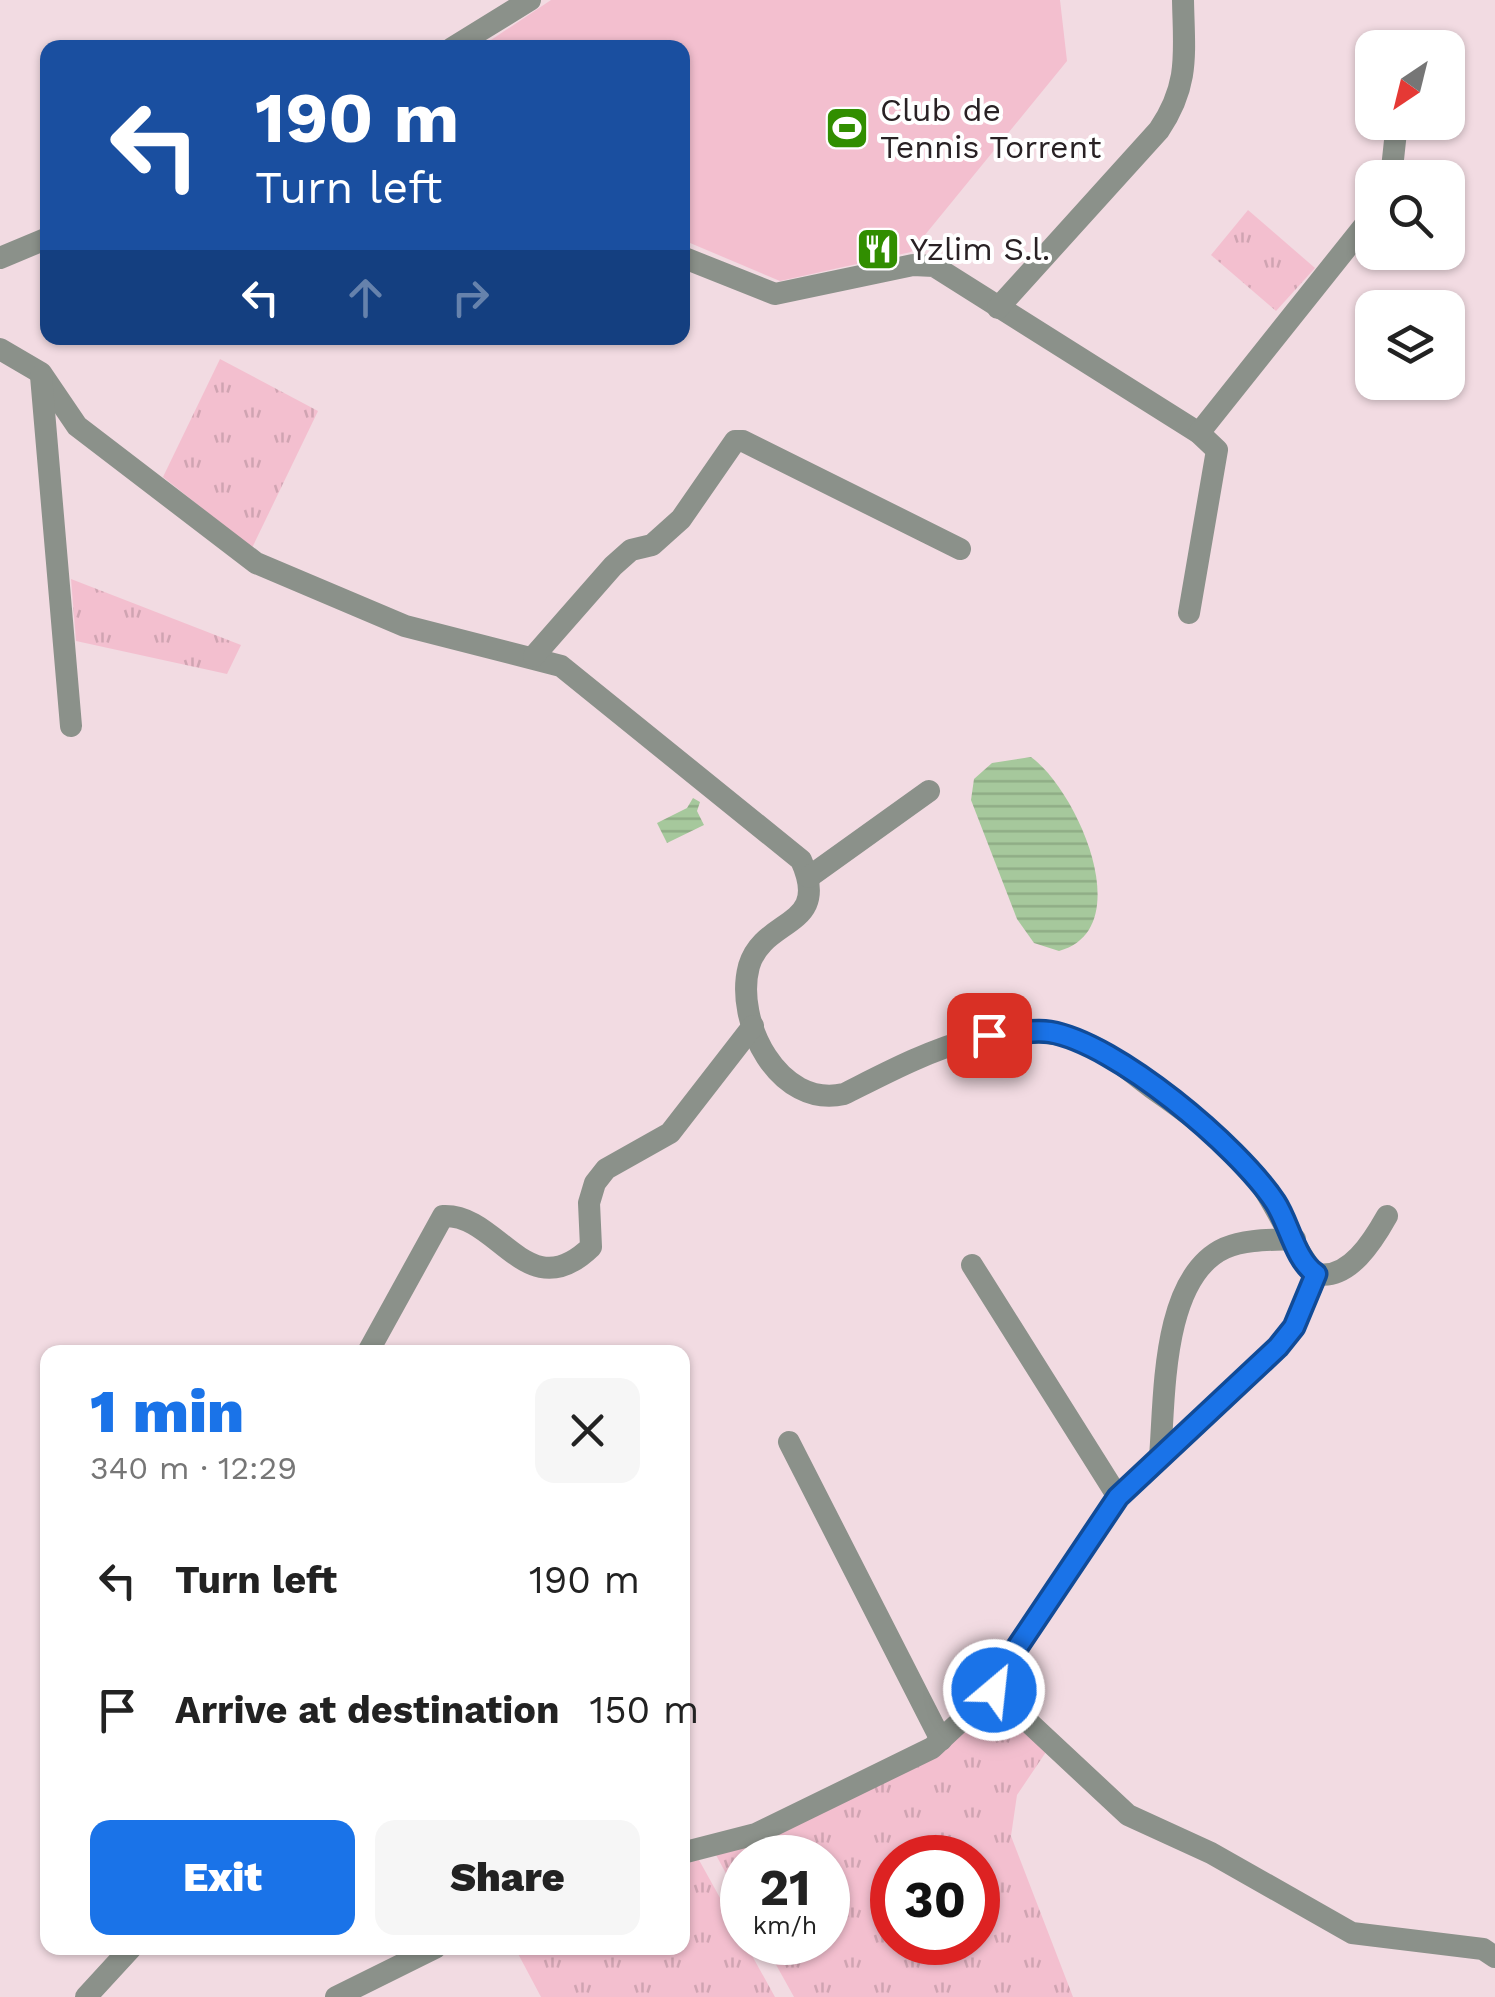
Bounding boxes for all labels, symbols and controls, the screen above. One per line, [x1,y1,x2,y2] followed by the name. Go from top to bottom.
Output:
[1355,30,1465,140] north arrow
[1355,30,1465,400] map controls
[255,77,459,159] text: 190 m
[90,80,220,210] icon: left
[880,91,1101,166] place label: Club de Tennis Torrent
[824,105,870,151] sports icon: Club de Tennis Torrent
[1355,160,1465,270] button: search
[255,161,442,214] text: Turn left
[855,226,901,272] restaurant icon: Yzlim S.l.
[910,230,1050,268] place label: Yzlim S.l.
[233,270,288,325] icon: left
[338,270,393,325] icon: ahead
[443,270,498,325] icon: right
[1355,290,1465,400] button: layers
[947,993,1032,1078] pin
[962,1008,1017,1063] icon: arrive
[90,1376,244,1447] text: 1 min
[535,1378,640,1483] button: close
[90,1449,297,1487] text: 340 m · 12:29
[90,1553,145,1608] icon: left
[175,1558,337,1602] text: Turn left
[529,1558,640,1602] text: 190 m
[942,1638,1046,1742] position arrow
[90,1683,145,1738] icon: arrive
[175,1688,560,1732] text: Arrive at destination
[590,1688,699,1732] text: 150 m
[90,1820,355,1935] button: Exit
[375,1820,640,1935] button: Share
[870,1835,1000,1965] speed limit sign: 30
[759,1858,811,1917] text: 21
[753,1911,817,1940] text: km/h

